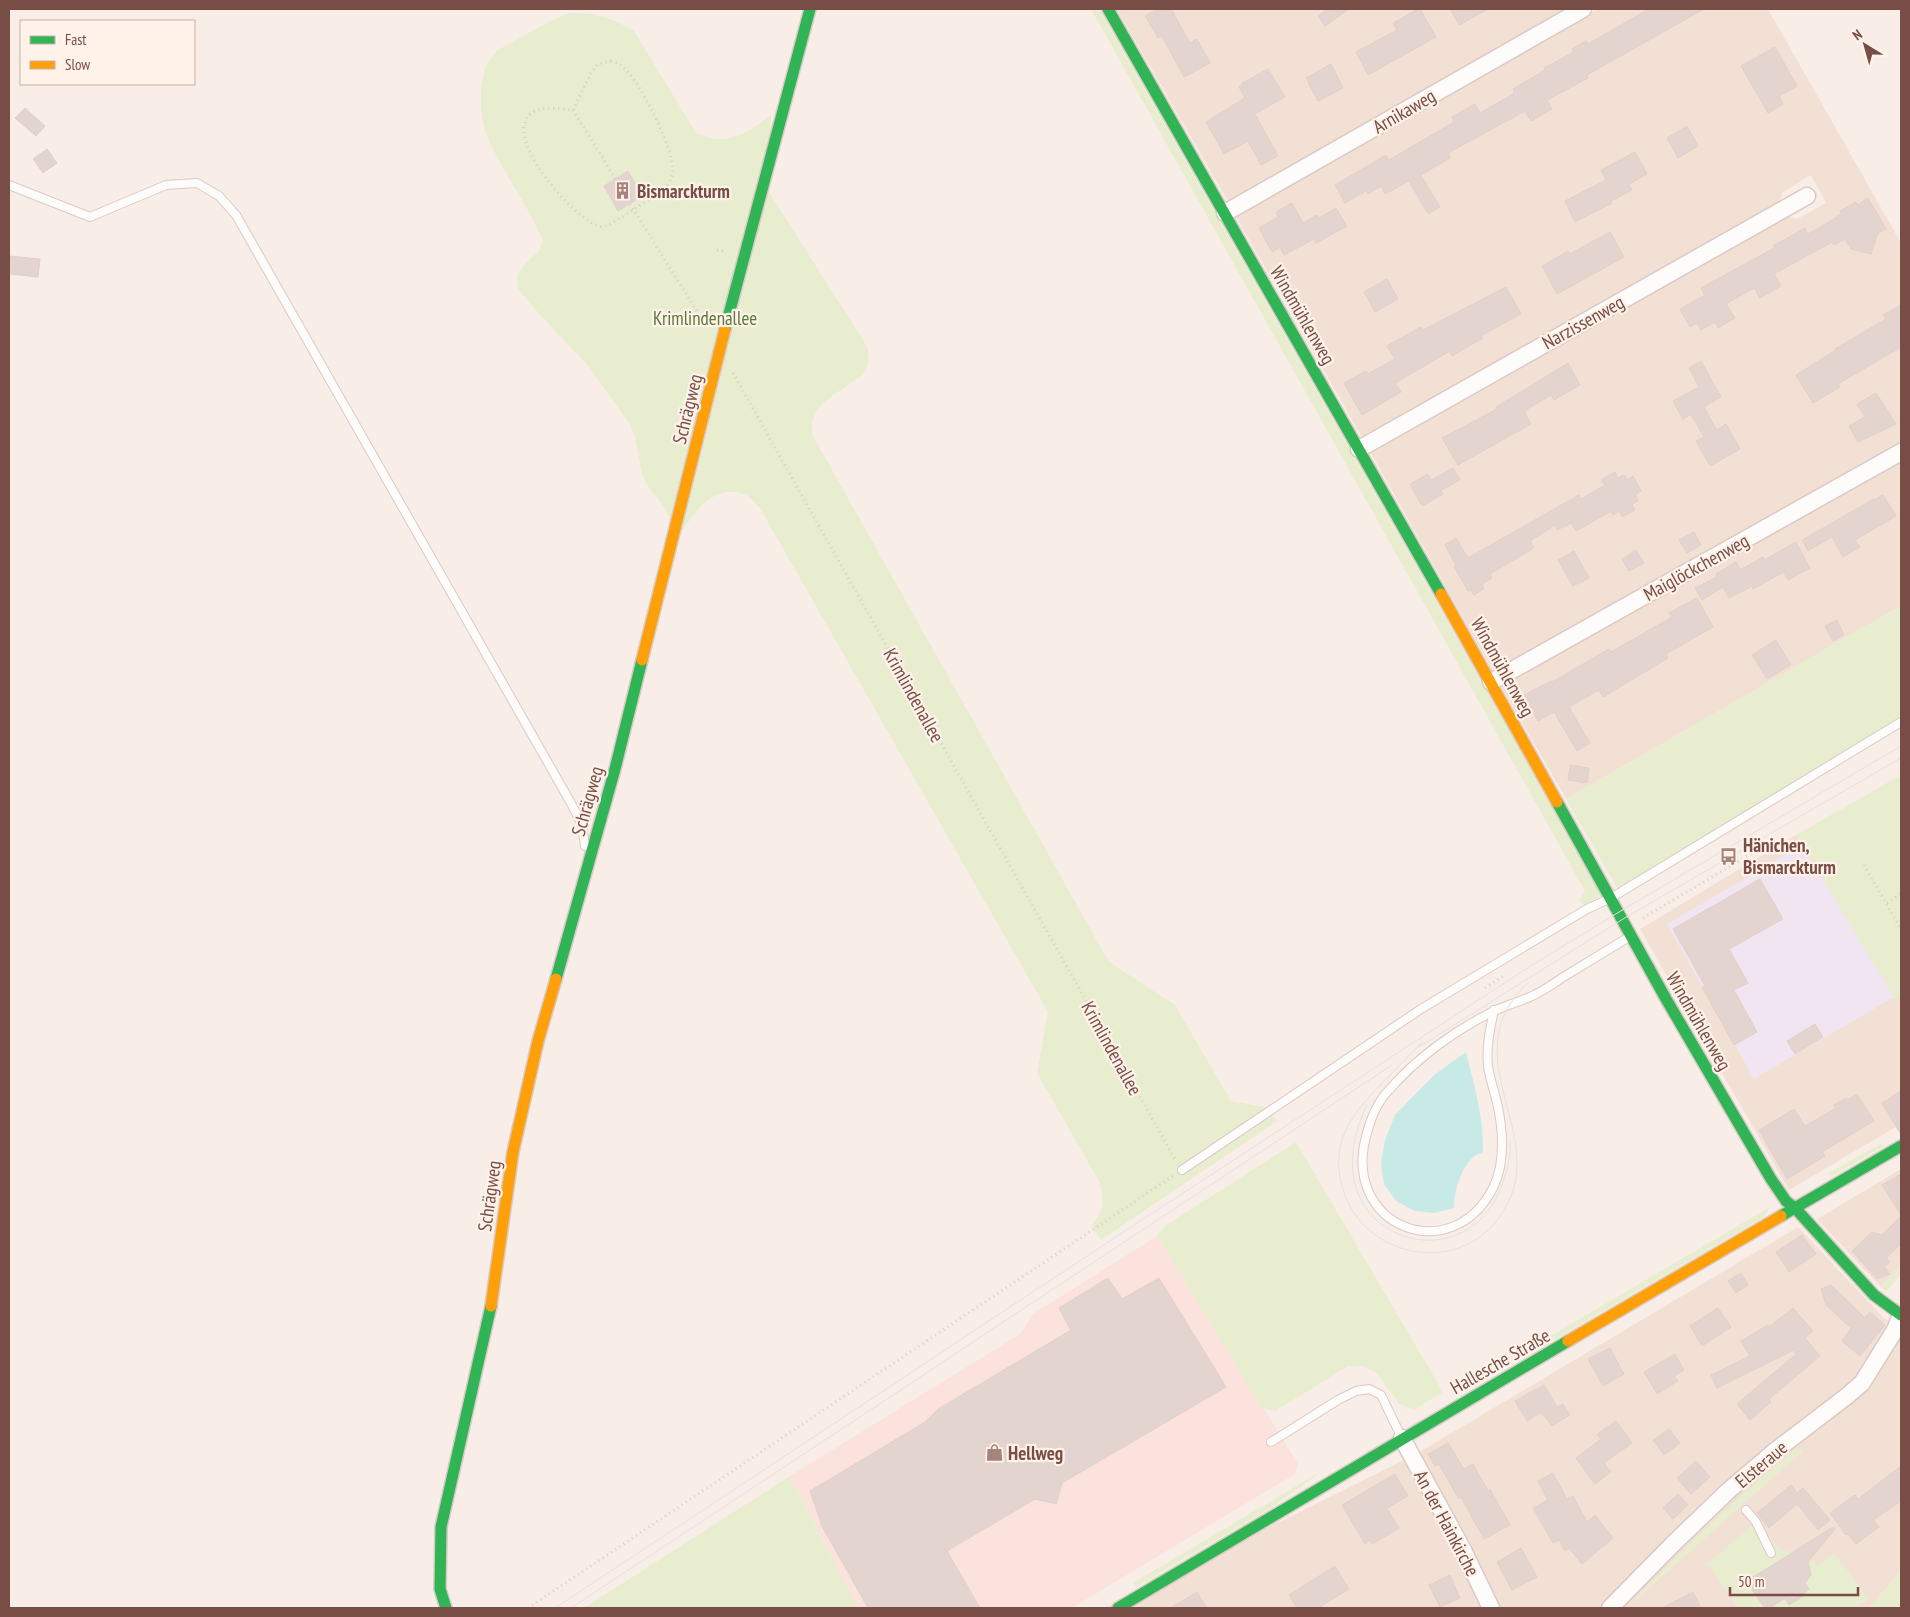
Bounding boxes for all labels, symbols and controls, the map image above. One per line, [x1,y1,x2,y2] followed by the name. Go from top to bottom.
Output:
[20,20,195,85] legend
[1840,20,1890,70] north arrow
[1849,25,1866,44] text: N
[65,30,86,49] text: Fast
[65,55,90,74] text: Slow
[1368,83,1440,139] street label: Arnikaweg
[637,179,730,203] place label: Bismarckturm
[613,181,633,201] building icon: Bismarckturm
[1265,261,1341,369] street label: Windmühlenweg
[1538,290,1628,354] street label: Narzissenweg
[653,306,757,330] park label: Krimlindenallee
[667,372,707,446] street label: Schrägweg
[1639,528,1753,606] street label: Maiglöckchenweg
[1466,613,1540,721] street label: Windmühlenweg
[878,644,950,746] street label: Krimlindenallee
[566,763,608,839] street label: Schrägweg
[1743,833,1836,879] place label: Hänichen, Bismarckturm
[1719,846,1739,866] bus stop icon: Hänichen, Bismarckturm
[1661,967,1737,1075] street label: Windmühlenweg
[1076,997,1148,1099] street label: Krimlindenallee
[472,1159,506,1233] street label: Schrägweg
[1446,1323,1554,1399] street label: Hallesche Straße
[1730,1435,1792,1493] street label: Elsteraue
[1008,1441,1063,1465] place label: Hellweg
[984,1443,1004,1463] shop icon: Hellweg
[1409,1466,1485,1580] street label: An der Hainkirche
[1730,1564,1858,1596] scale bar
[1738,1572,1764,1591] text: 50 m

